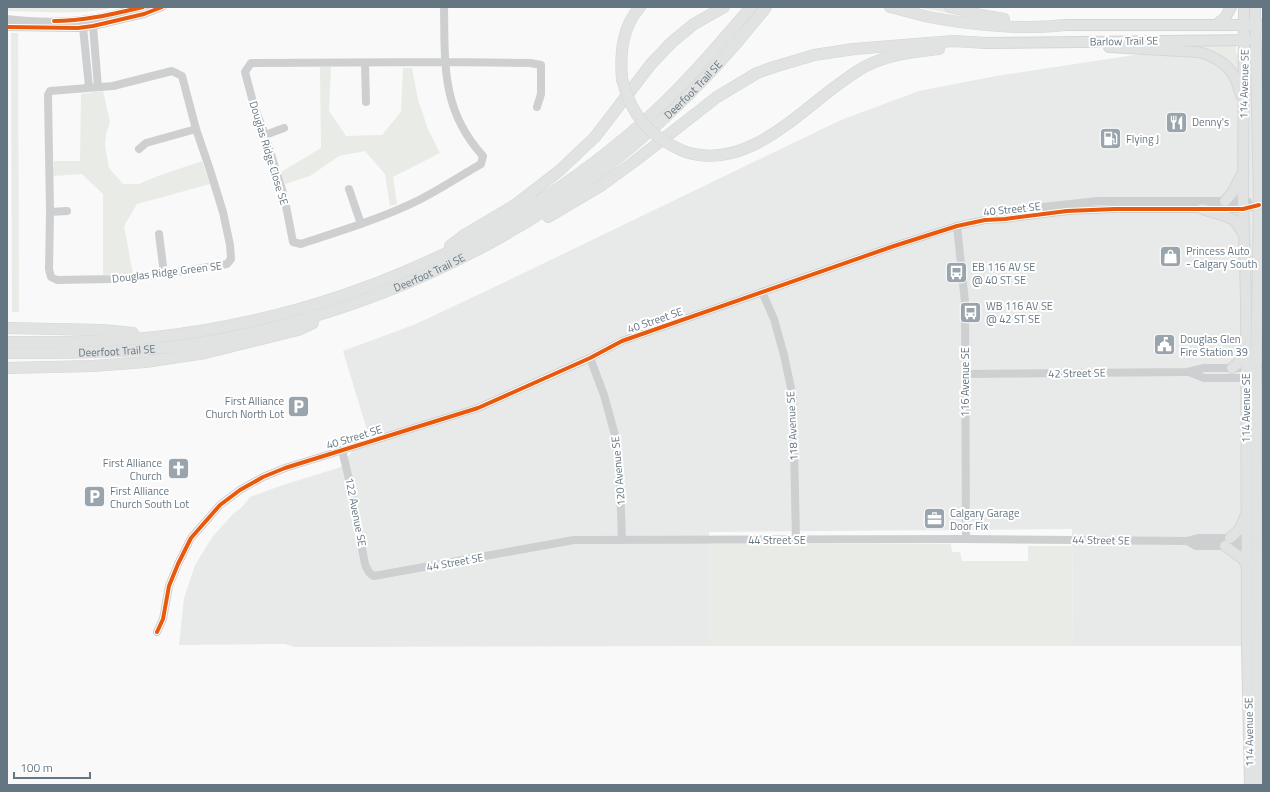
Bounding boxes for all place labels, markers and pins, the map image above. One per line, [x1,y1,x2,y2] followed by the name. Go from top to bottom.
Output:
[1163,109,1189,135] restaurant icon: Denny's
[1192,114,1229,130] place label: Denny's
[1098,126,1124,152] fuel station icon: Flying J
[1126,131,1159,147] place label: Flying J
[1186,243,1257,272] place label: Princess Auto - Calgary South
[1158,244,1184,270] shop icon: Princess Auto - Calgary South
[972,259,1035,288] place label: EB 116 AV SE @ 40 ST SE
[944,260,970,286] bus stop icon: EB 116 AV SE @ 40 ST SE
[986,298,1053,327] place label: WB 116 AV SE @ 42 ST SE
[957,299,983,325] bus stop icon: WB 116 AV SE @ 42 ST SE
[1180,331,1248,360] place label: Douglas Glen Fire Station 39
[1152,332,1178,358] public building icon: Douglas Glen Fire Station 39
[205,393,284,422] place label: First Alliance Church North Lot
[286,394,312,420] parking icon: First Alliance Church North Lot
[103,455,162,484] place label: First Alliance Church
[165,456,191,482] church icon: First Alliance Church
[110,483,189,512] place label: First Alliance Church South Lot
[81,484,107,510] parking icon: First Alliance Church South Lot
[950,505,1020,534] place label: Calgary Garage Door Fix
[921,506,947,532] office icon: Calgary Garage Door Fix

